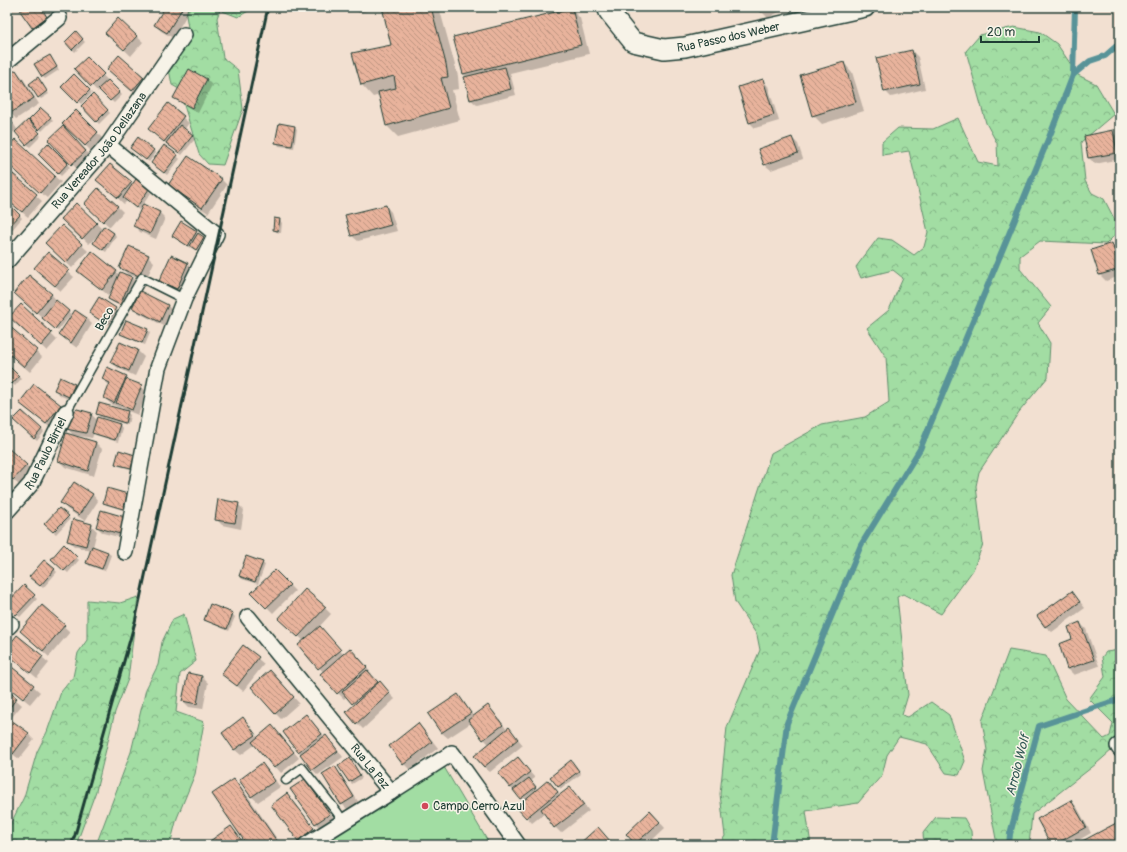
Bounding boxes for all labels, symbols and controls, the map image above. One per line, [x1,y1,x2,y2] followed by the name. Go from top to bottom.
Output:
[981,18,1039,44] scale bar
[676,19,782,55] street label: Rua Passo dos Weber
[987,25,1016,40] text: 20 m
[48,89,150,212] street label: Rua Vereador João Dellazana
[92,304,118,334] street label: Beco
[22,415,70,493] street label: Rua Paulo Birriel
[1003,730,1034,798] water label: Arroio Wolf
[347,741,393,792] street label: Rua La Paz
[433,799,525,814] place label: Campo Cerro Azul
[420,801,430,811] marker: Campo Cerro Azul

